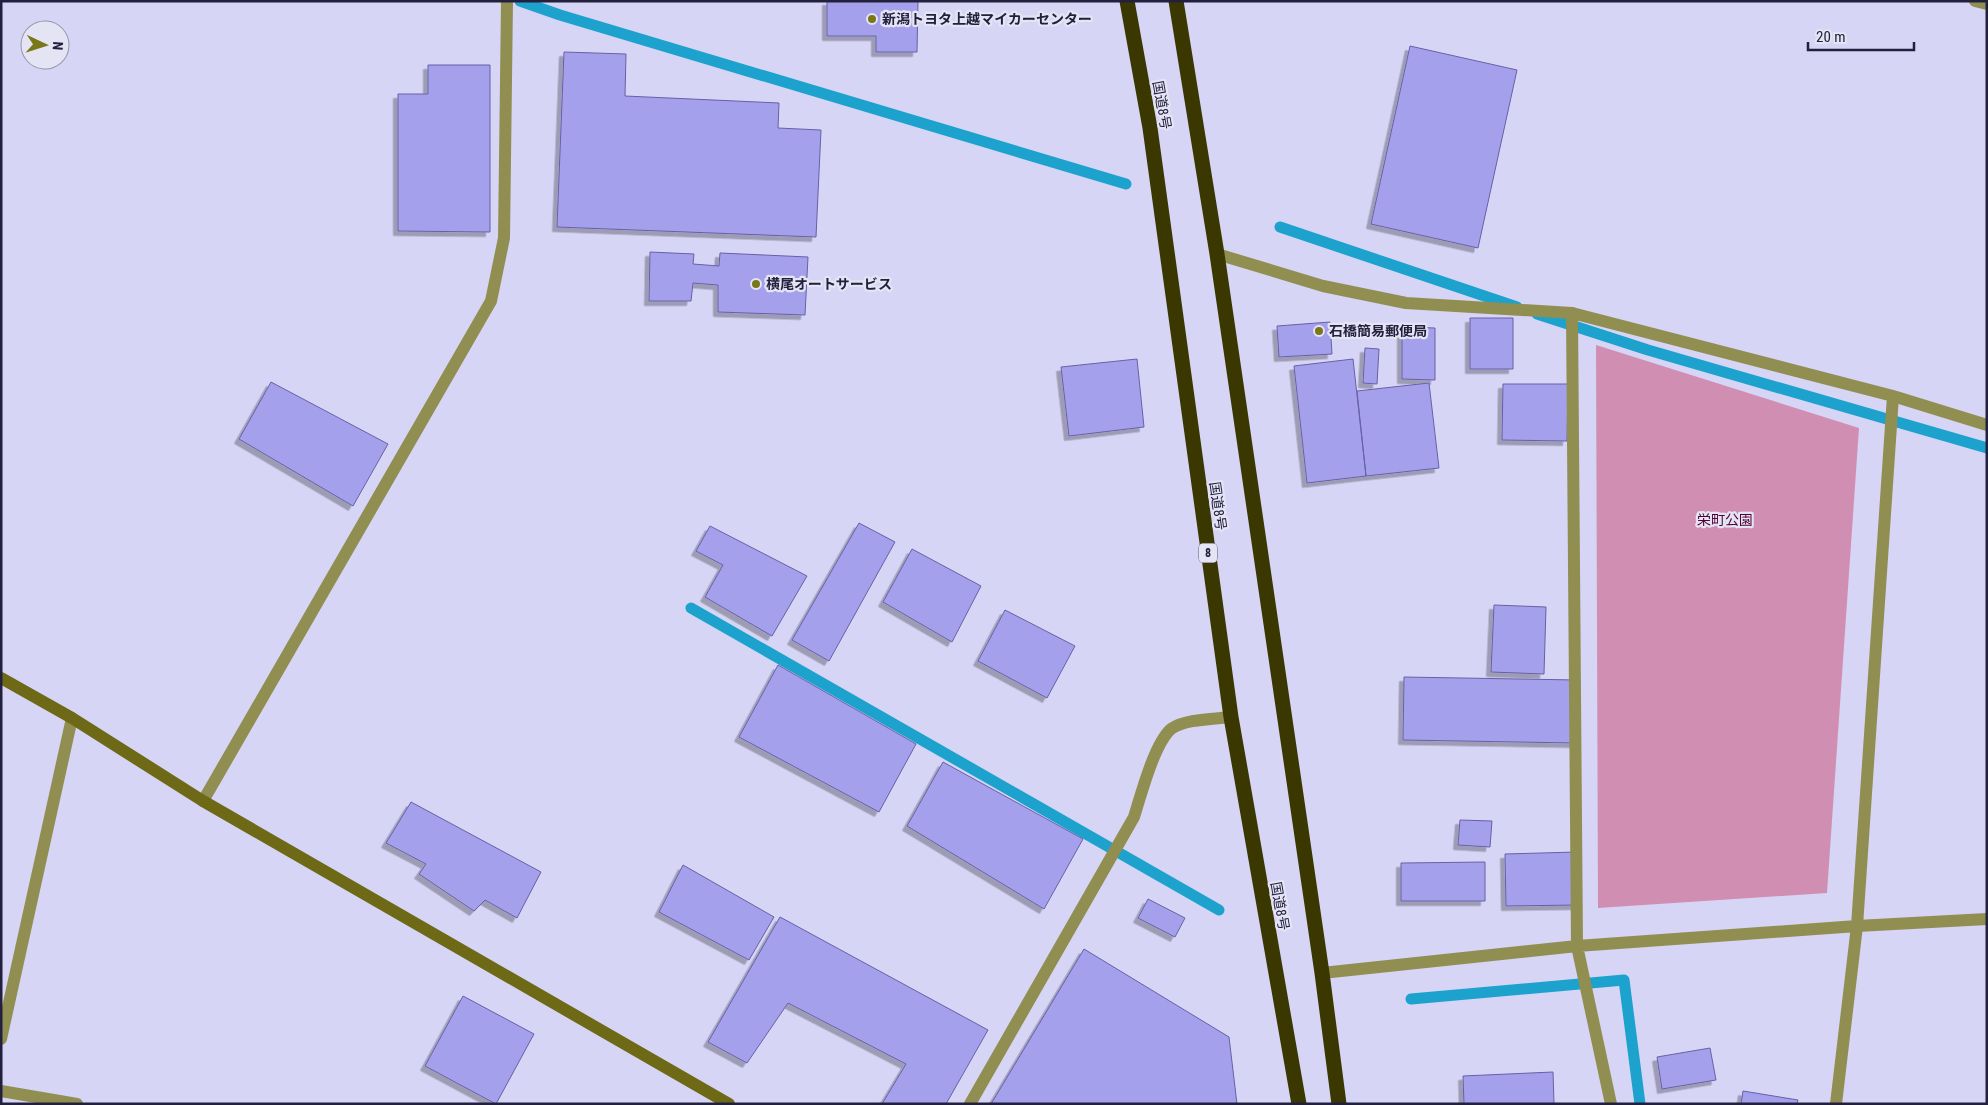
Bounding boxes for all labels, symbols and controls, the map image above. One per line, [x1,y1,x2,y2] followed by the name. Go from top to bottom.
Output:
[882,11,1092,27] place label: 新潟トヨタ上越マイカーセンター
[866,13,878,25] marker: 新潟トヨタ上越マイカーセンター
[20,20,70,70] north arrow
[1808,20,1914,52] scale bar
[1816,28,1846,46] text: 20 m
[50,41,66,51] text: N
[1150,80,1174,130] street label: 国道8号
[766,276,892,292] place label: 横尾オートサービス
[750,278,762,290] marker: 横尾オートサービス
[1329,323,1427,339] place label: 石橋簡易郵便局
[1313,325,1325,337] marker: 石橋簡易郵便局
[1207,481,1229,531] street label: 国道8号
[1697,512,1753,528] park label: 栄町公園
[1199,544,1217,562] road number: 8
[1268,881,1292,931] street label: 国道8号

